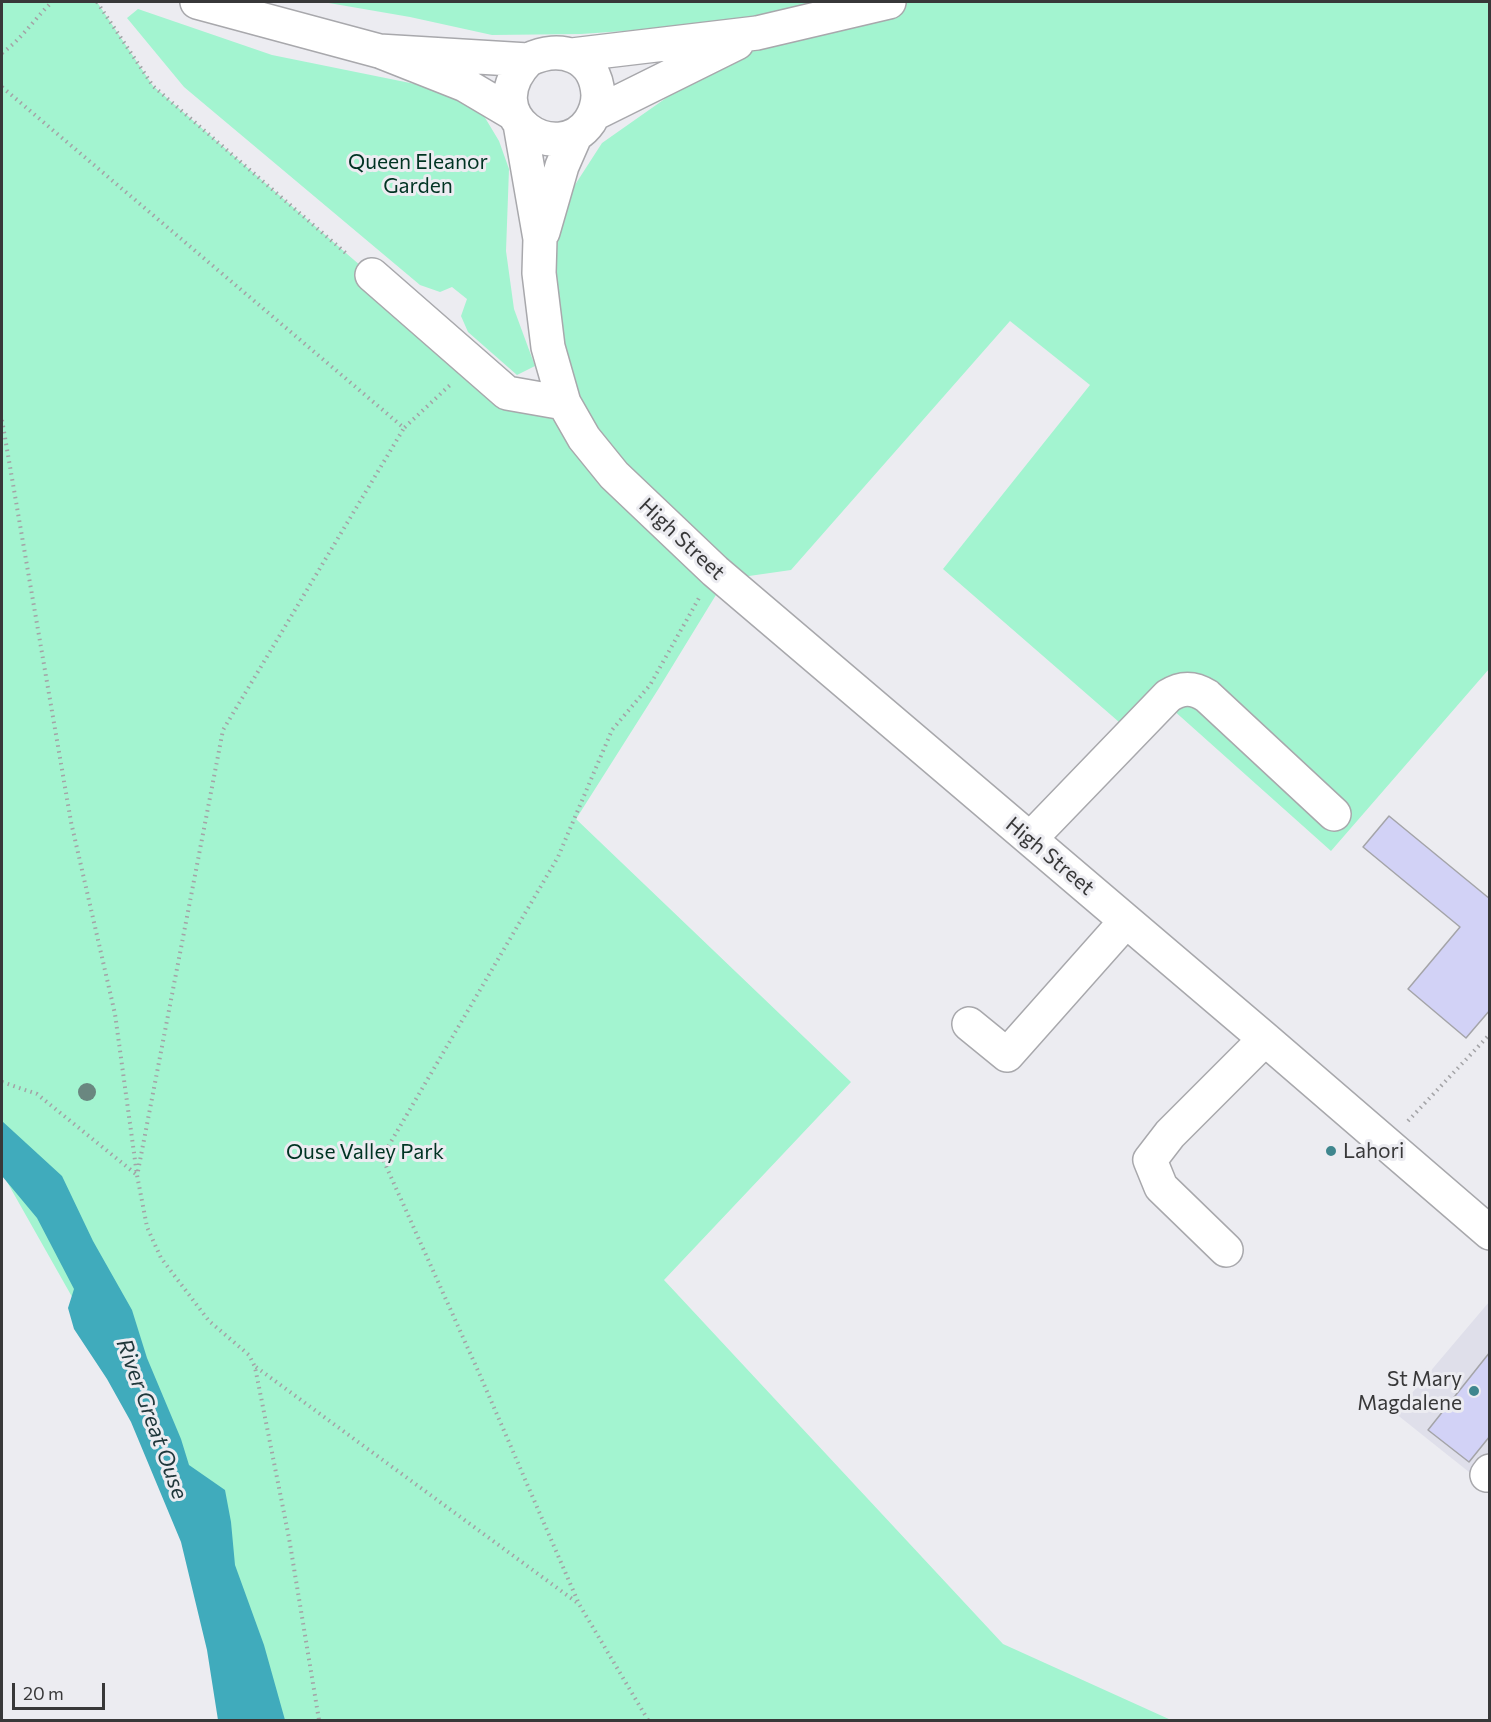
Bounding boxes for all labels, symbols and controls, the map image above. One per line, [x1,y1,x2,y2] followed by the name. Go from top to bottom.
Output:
[348,149,488,199] park label: Queen Eleanor Garden
[634,493,730,585] street label: High Street
[1001,812,1099,900] street label: High Street
[1343,1138,1404,1164] place label: Lahori
[286,1139,444,1165] park label: Ouse Valley Park
[1324,1144,1338,1158] marker: Lahori
[111,1335,193,1503] water label: River Great Ouse
[1357,1366,1462,1416] place label: St Mary Magdalene
[1467,1384,1481,1398] marker: St Mary Magdalene
[15,1671,108,1709] scale bar
[23,1682,64,1704] text: 20 m

